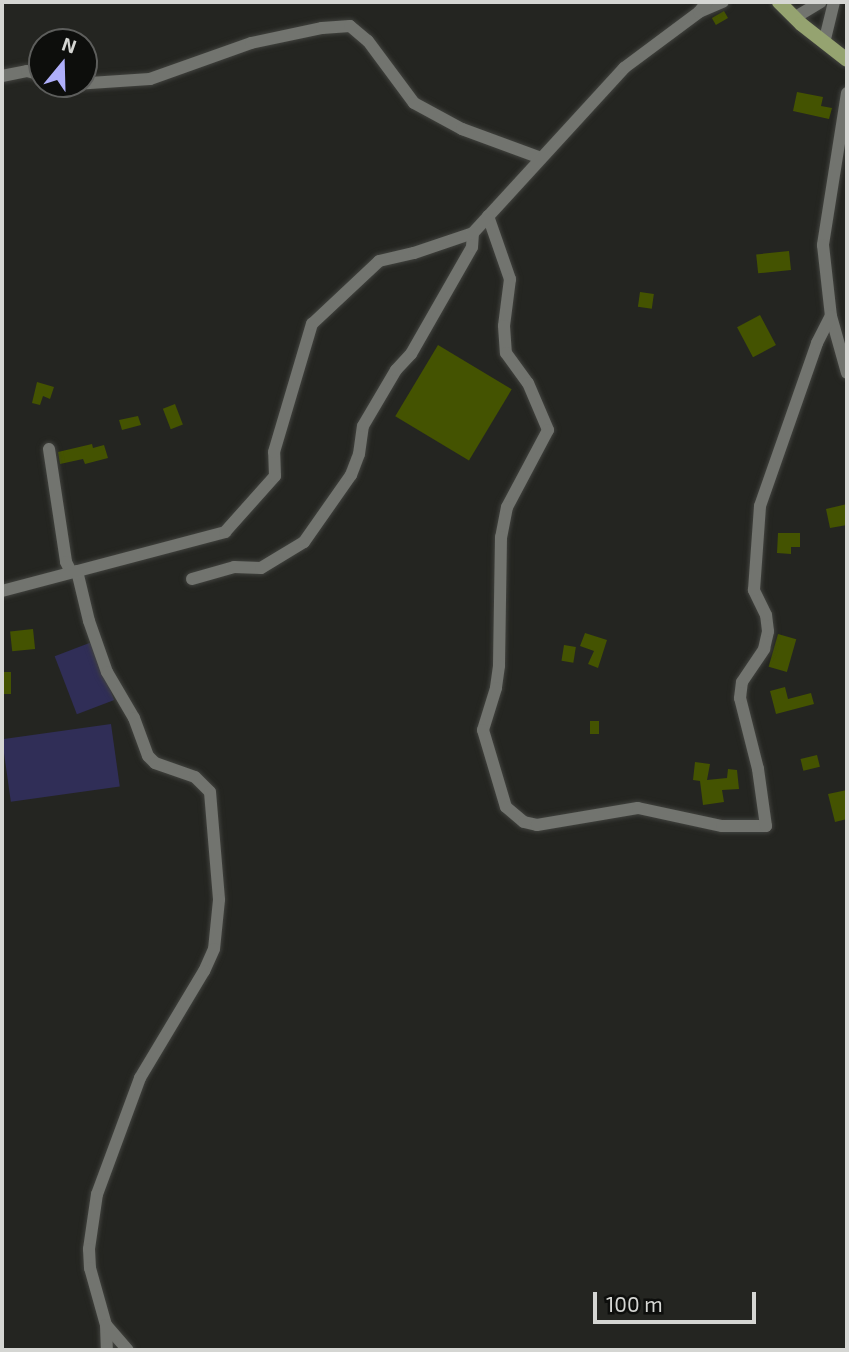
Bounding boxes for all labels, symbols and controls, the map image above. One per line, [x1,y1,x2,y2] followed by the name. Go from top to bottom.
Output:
[28,28,98,98] north arrow
[59,31,80,58] text: N
[597,1278,760,1322] scale bar
[606,1291,663,1316] text: 100 m

